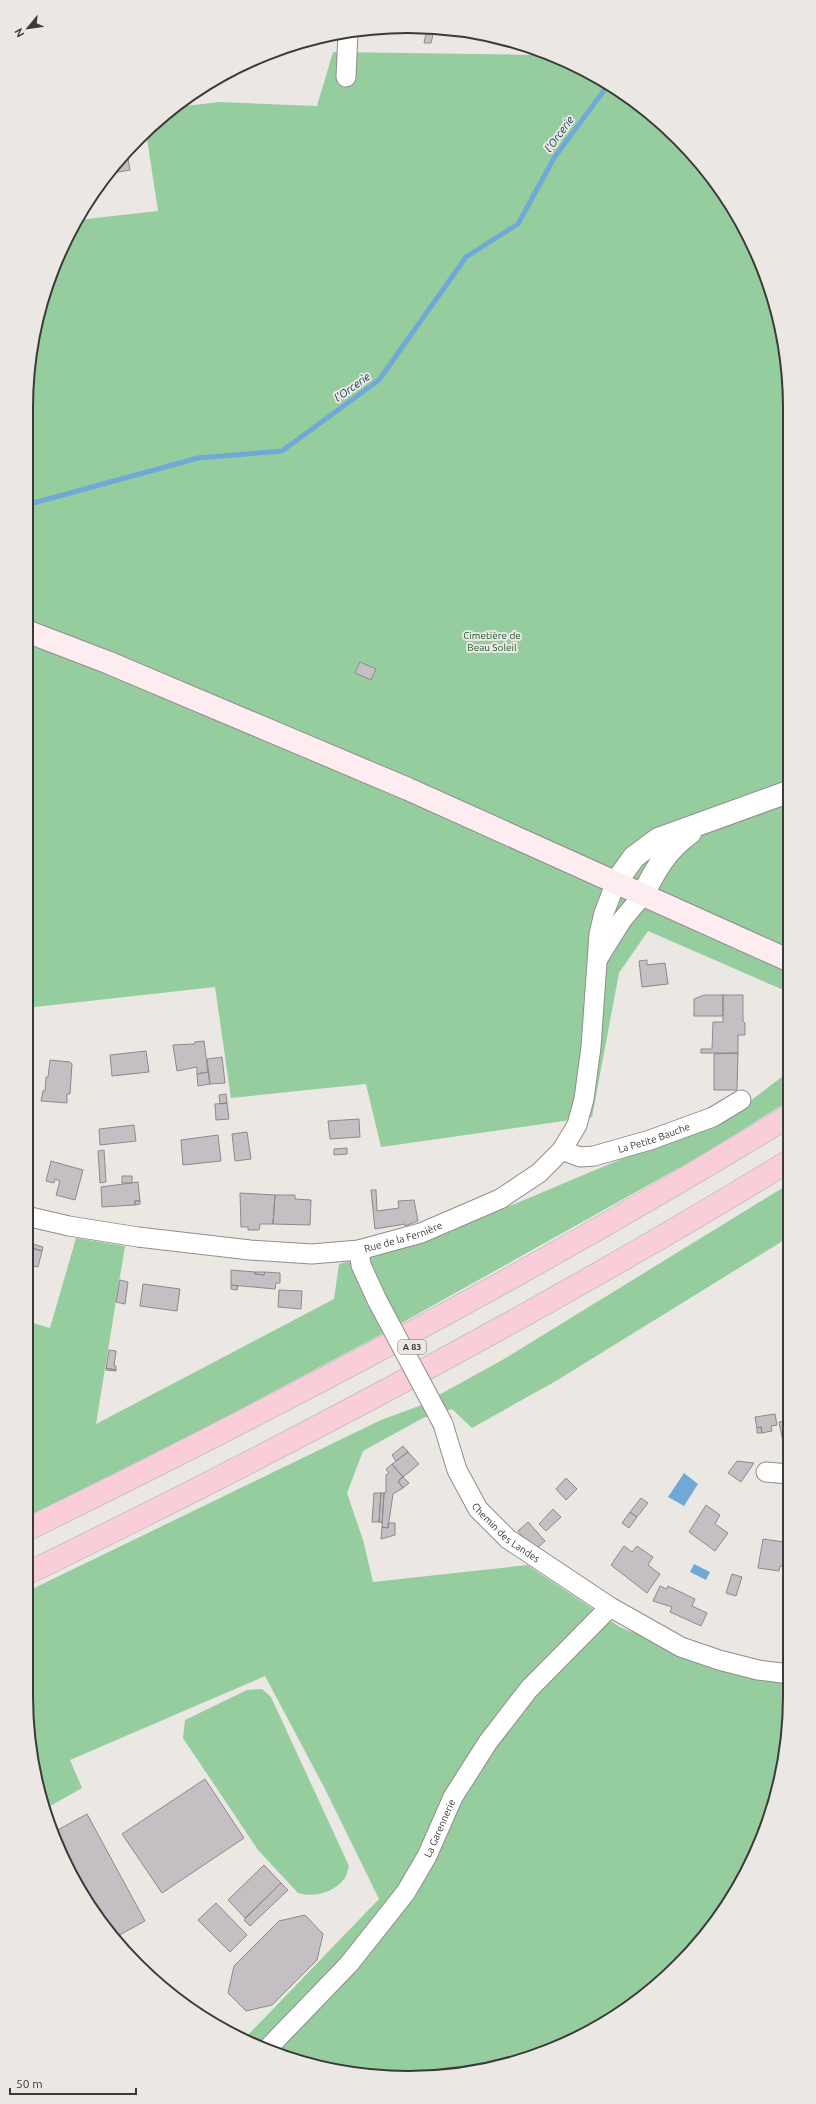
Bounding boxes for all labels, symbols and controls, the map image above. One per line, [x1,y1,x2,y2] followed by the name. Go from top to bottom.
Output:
[8,8,48,48] north arrow
[12,26,26,39] text: N
[542,113,576,154] water label: l'Orcerie
[332,370,373,404] water label: l'Orcerie
[463,630,521,653] park label: Cimetière de Beau Soleil
[617,1121,691,1155] street label: La Petite Bauche
[363,1220,444,1254] street label: Rue de la Fernière
[398,1340,426,1354] road number: A 83
[470,1501,542,1565] street label: Chemin des Landes
[422,1798,457,1859] street label: La Garennerie
[10,2070,136,2096] scale bar
[16,2077,43,2090] text: 50 m

